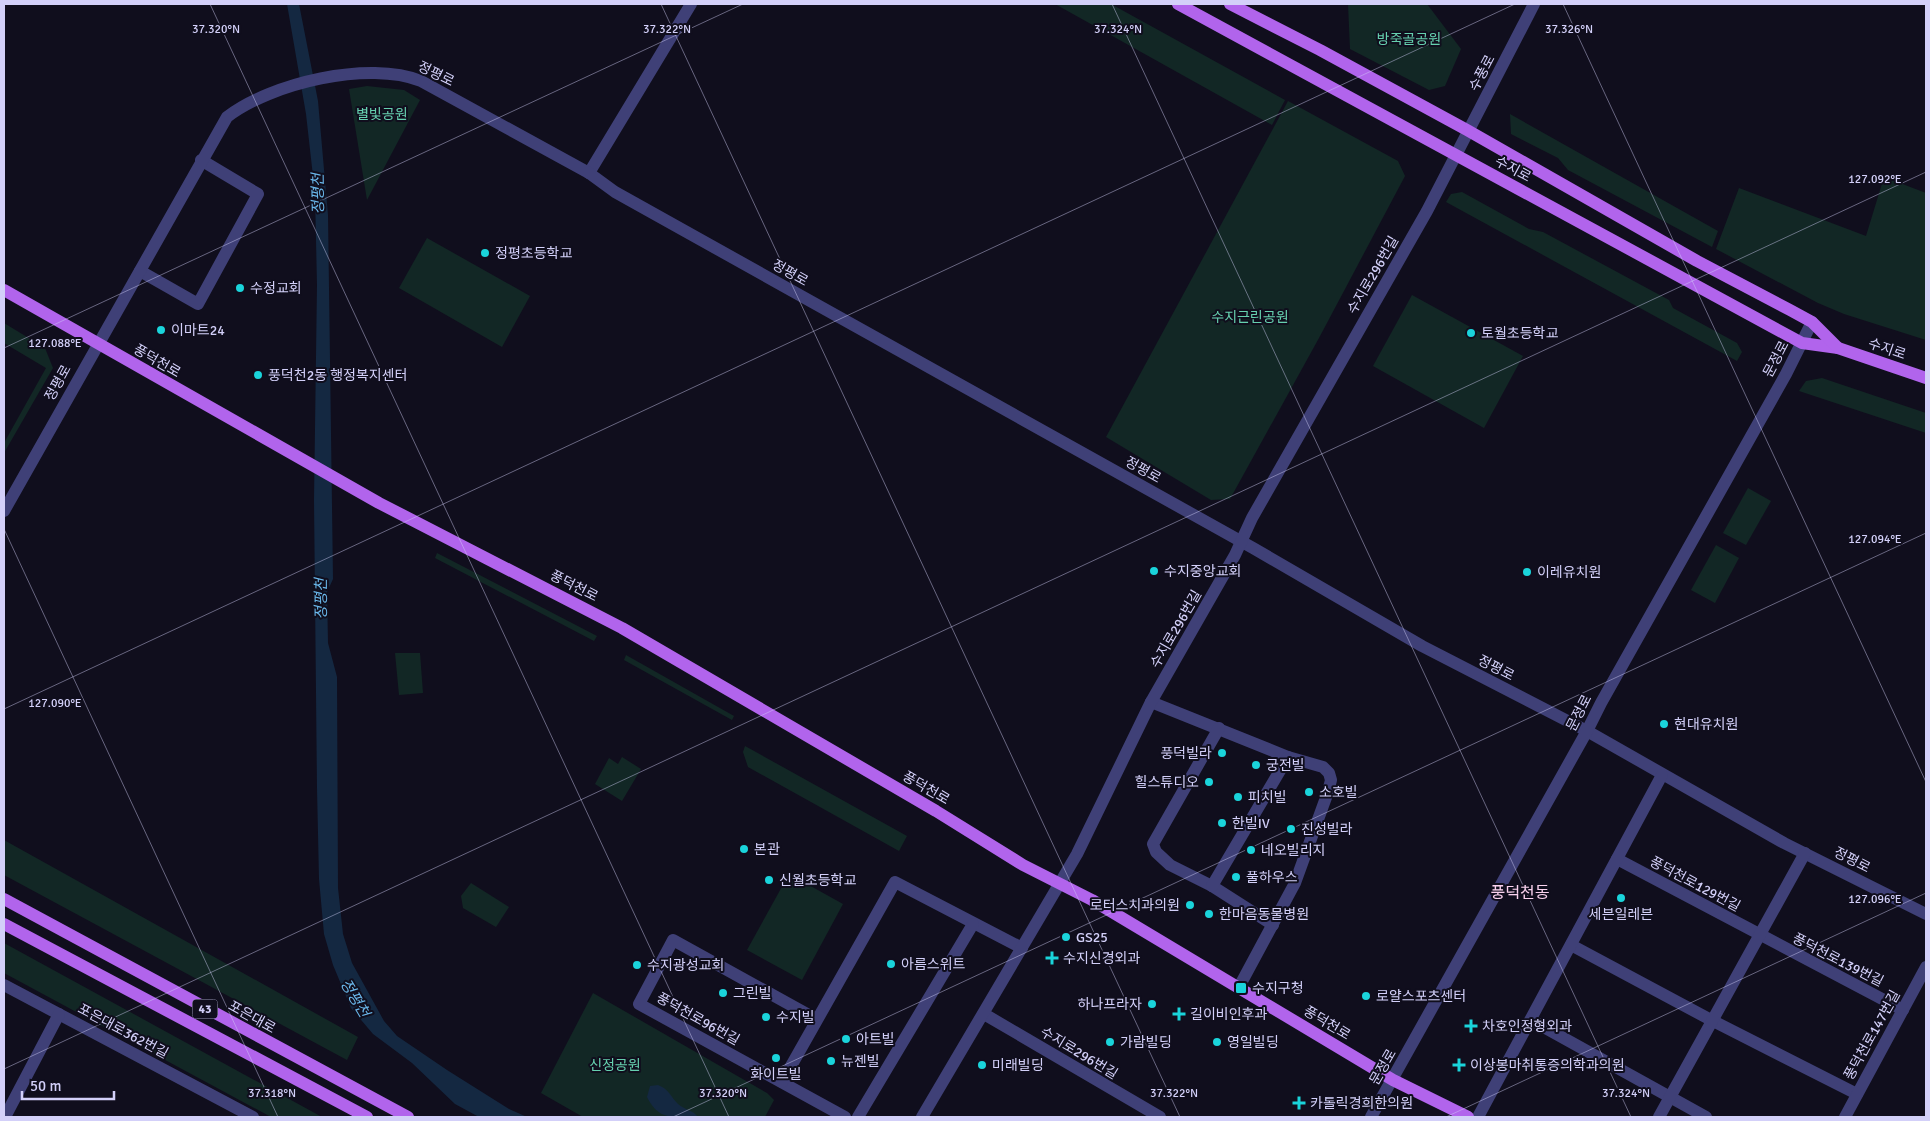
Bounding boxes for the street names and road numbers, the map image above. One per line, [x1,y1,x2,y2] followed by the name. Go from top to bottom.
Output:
[1465,52,1499,94] street label: 수풍로
[415,58,457,90] street label: 정평로
[1492,152,1534,186] street label: 수지로
[1344,233,1402,317] street label: 수지로296번길
[769,256,811,290] street label: 정평로
[1866,335,1908,363] street label: 수지로
[1759,338,1793,380] street label: 문정로
[130,341,184,381] street label: 풍덕천로
[41,362,75,404] street label: 정평로
[1122,453,1164,487] street label: 정평로
[547,567,601,605] street label: 풍덕천로
[1147,587,1205,671] street label: 수지로296번길
[1475,652,1517,684] street label: 정평로
[1563,692,1595,734] street label: 문정로
[899,768,953,808] street label: 풍덕천로
[1831,844,1873,876] street label: 정평로
[1647,853,1743,915] street label: 풍덕천로129번길
[1790,930,1886,990] street label: 풍덕천로139번길
[1840,987,1904,1083] street label: 풍덕천로147번길
[653,989,743,1049] street label: 풍덕천로96번길
[225,997,279,1037] street label: 포은대로
[75,1000,171,1062] street label: 포은대로362번길
[192,1000,218,1019] road number: 43
[1301,1002,1354,1044] street label: 풍덕천로
[1037,1023,1121,1083] street label: 수지로296번길
[1366,1046,1400,1088] street label: 문정로

